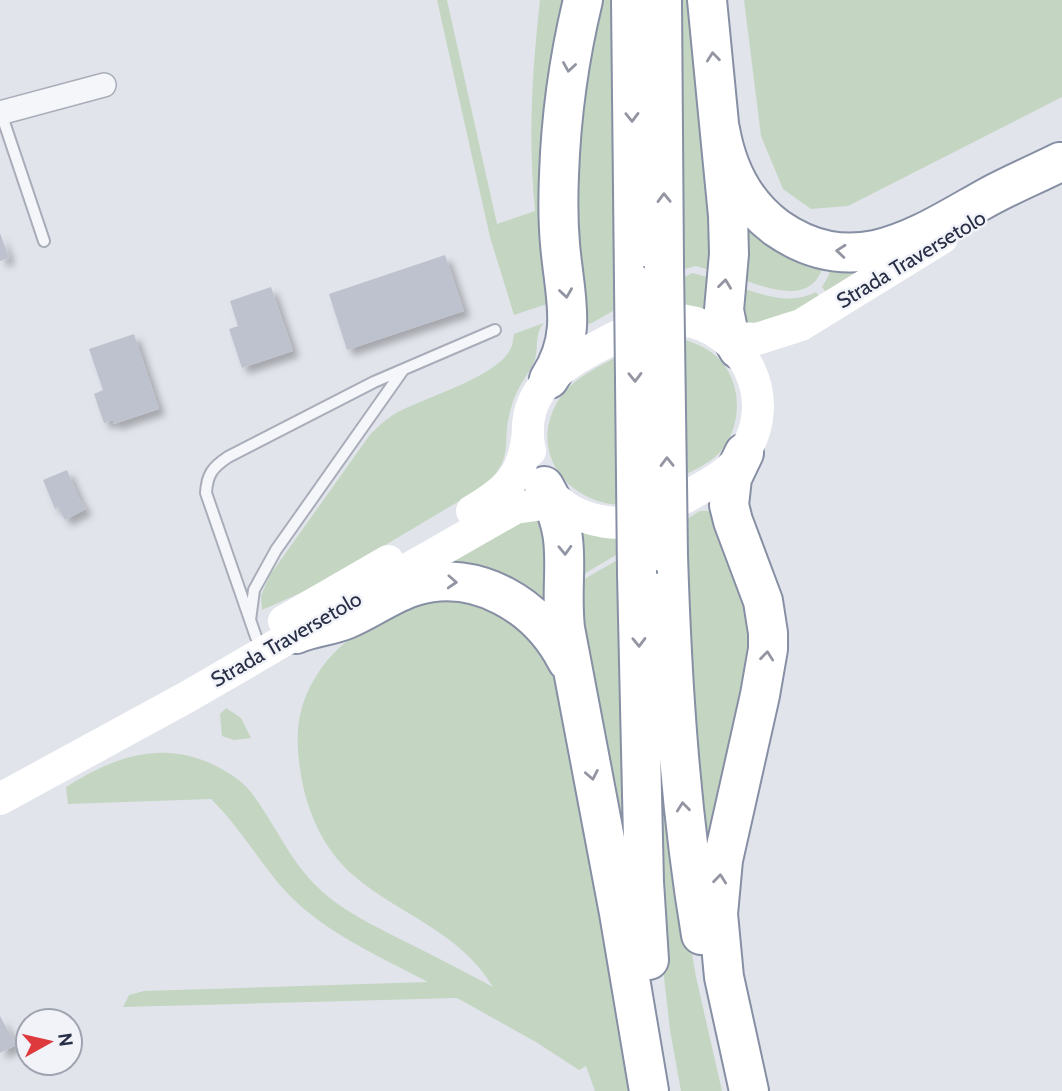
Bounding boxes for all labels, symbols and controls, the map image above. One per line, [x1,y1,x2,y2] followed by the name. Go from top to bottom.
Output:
[706,51,721,62] one-way arrow
[562,61,577,73] one-way arrow
[625,112,640,123] one-way arrow
[656,192,672,203] one-way arrow
[832,205,990,313] street label: Strada Traversetolo
[836,244,847,259] one-way arrow
[717,278,732,290] one-way arrow
[558,287,573,299] one-way arrow
[627,372,643,383] one-way arrow
[659,456,675,467] one-way arrow
[557,545,573,556] one-way arrow
[446,575,457,590] one-way arrow
[206,586,366,692] street label: Strada Traversetolo
[631,637,646,648] one-way arrow
[759,650,774,662] one-way arrow
[584,769,599,781] one-way arrow
[675,801,690,813] one-way arrow
[713,873,728,885] one-way arrow
[14,1007,84,1077] north arrow
[53,1031,78,1048] text: N

